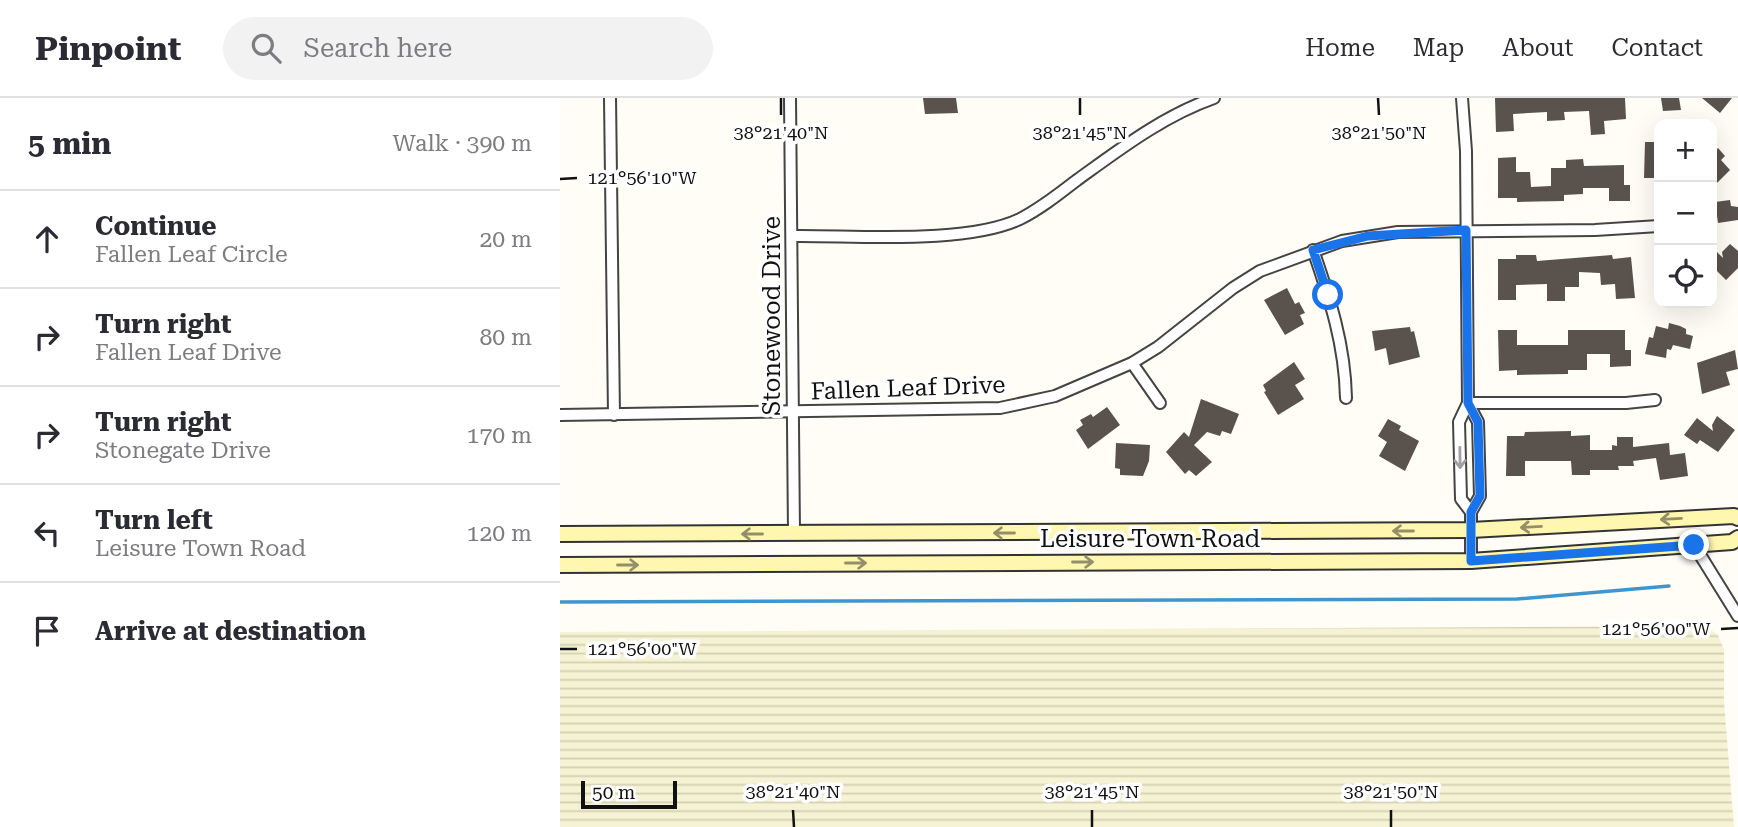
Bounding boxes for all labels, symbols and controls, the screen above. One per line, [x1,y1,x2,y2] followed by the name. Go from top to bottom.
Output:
[223,17,713,80] search box
[35,29,181,68] text: Pinpoint
[247,29,285,67] icon: search
[303,33,452,63] text: Search here
[1305,34,1375,62] text: Home
[1413,34,1464,62] text: Map
[1502,34,1573,62] text: About
[1611,34,1703,62] text: Contact
[1654,119,1717,308] map controls
[1654,119,1717,182] button: +
[734,122,828,143] text: 38°21'40"N
[1033,122,1127,143] text: 38°21'45"N
[1332,122,1426,143] text: 38°21'50"N
[28,126,111,161] text: 5 min
[393,130,532,157] text: Walk · 390 m
[588,167,697,188] text: 121°56'10"W
[1654,182,1717,245] button: −
[95,211,217,241] text: Continue
[758,216,786,416] street label: Stonewood Drive
[28,220,66,258] icon: ahead
[479,226,532,253] text: 20 m
[95,241,288,268] text: Fallen Leaf Circle
[1654,245,1717,308] button: locate
[1312,279,1343,310] route start
[95,309,231,339] text: Turn right
[28,318,66,356] icon: right
[479,324,532,351] text: 80 m
[95,339,282,366] text: Fallen Leaf Drive
[810,371,1006,405] street label: Fallen Leaf Drive
[95,407,231,437] text: Turn right
[28,416,66,454] icon: right
[467,422,532,449] text: 170 m
[95,437,271,464] text: Stonegate Drive
[1453,446,1466,469] one-way arrow
[95,505,213,535] text: Turn left
[1659,513,1682,526] one-way arrow
[28,514,66,552] icon: left
[467,520,532,547] text: 120 m
[1520,521,1543,534] one-way arrow
[1392,524,1415,538] one-way arrow
[1040,525,1260,553] street label: Leisure Town Road
[993,526,1016,540] one-way arrow
[741,527,764,541] one-way arrow
[1678,529,1709,560] route end
[95,535,306,562] text: Leisure Town Road
[1071,555,1094,569] one-way arrow
[844,556,867,570] one-way arrow
[616,558,639,572] one-way arrow
[28,612,66,650] icon: arrive
[95,616,366,646] text: Arrive at destination
[1602,618,1711,639] text: 121°56'00"W
[588,638,697,659] text: 121°56'00"W
[581,778,677,810] scale bar
[592,781,635,804] text: 50 m
[746,781,840,802] text: 38°21'40"N
[1045,781,1139,802] text: 38°21'45"N
[1344,781,1438,802] text: 38°21'50"N

